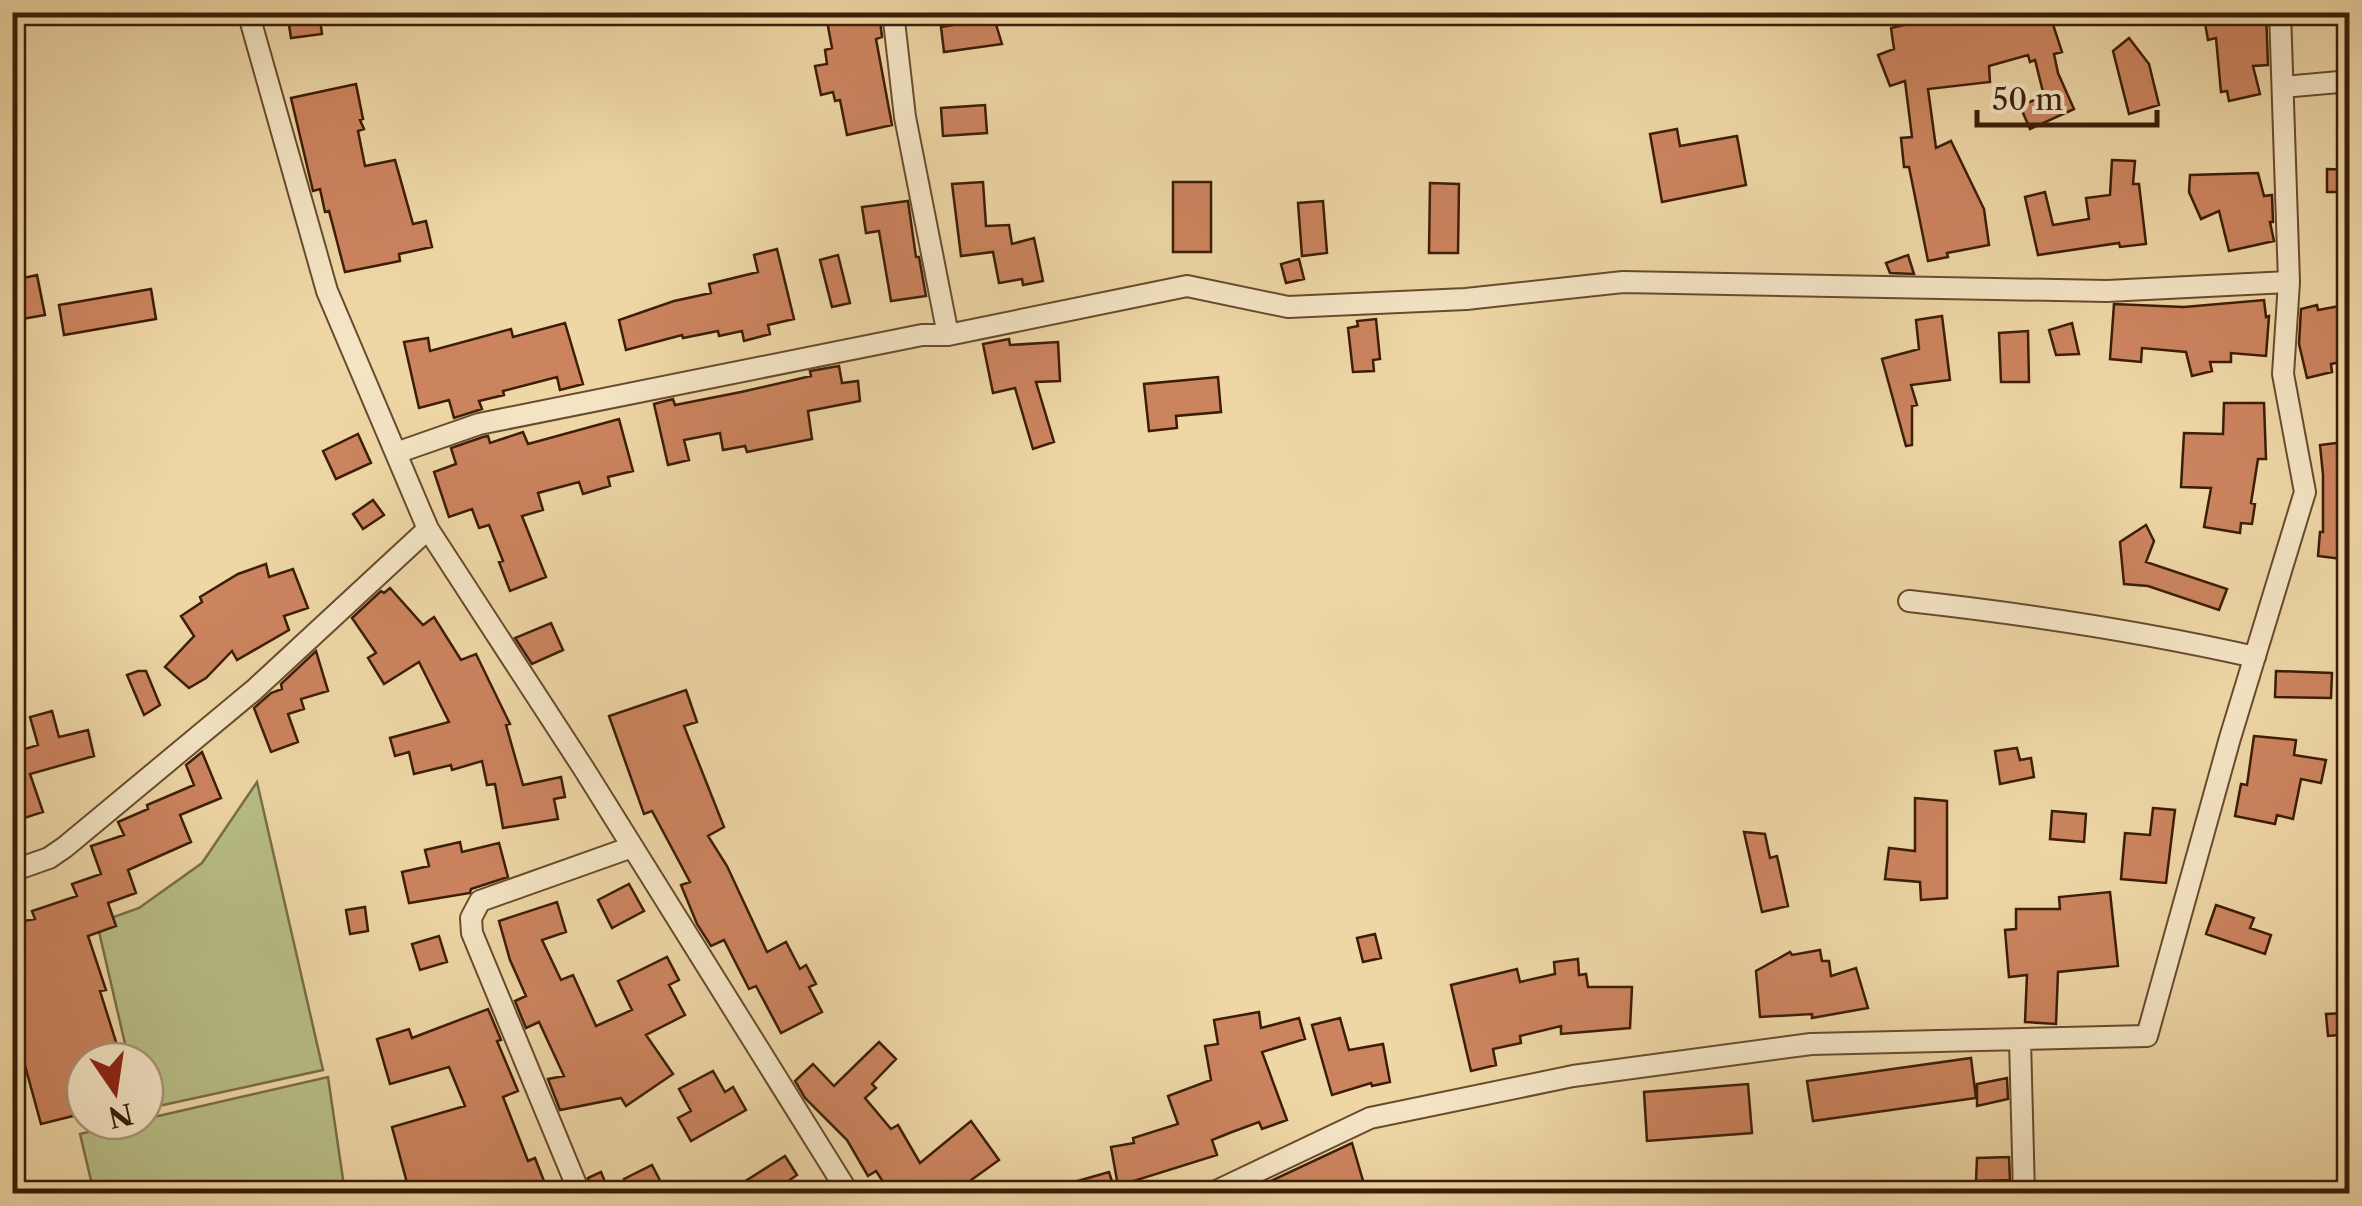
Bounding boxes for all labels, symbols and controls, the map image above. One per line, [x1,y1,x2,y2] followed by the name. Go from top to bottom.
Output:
[1977,65,2157,127] scale bar
[1992,81,2063,118] text: 50 m
[65,1041,165,1141] north arrow
[105,1096,136,1135] text: N

